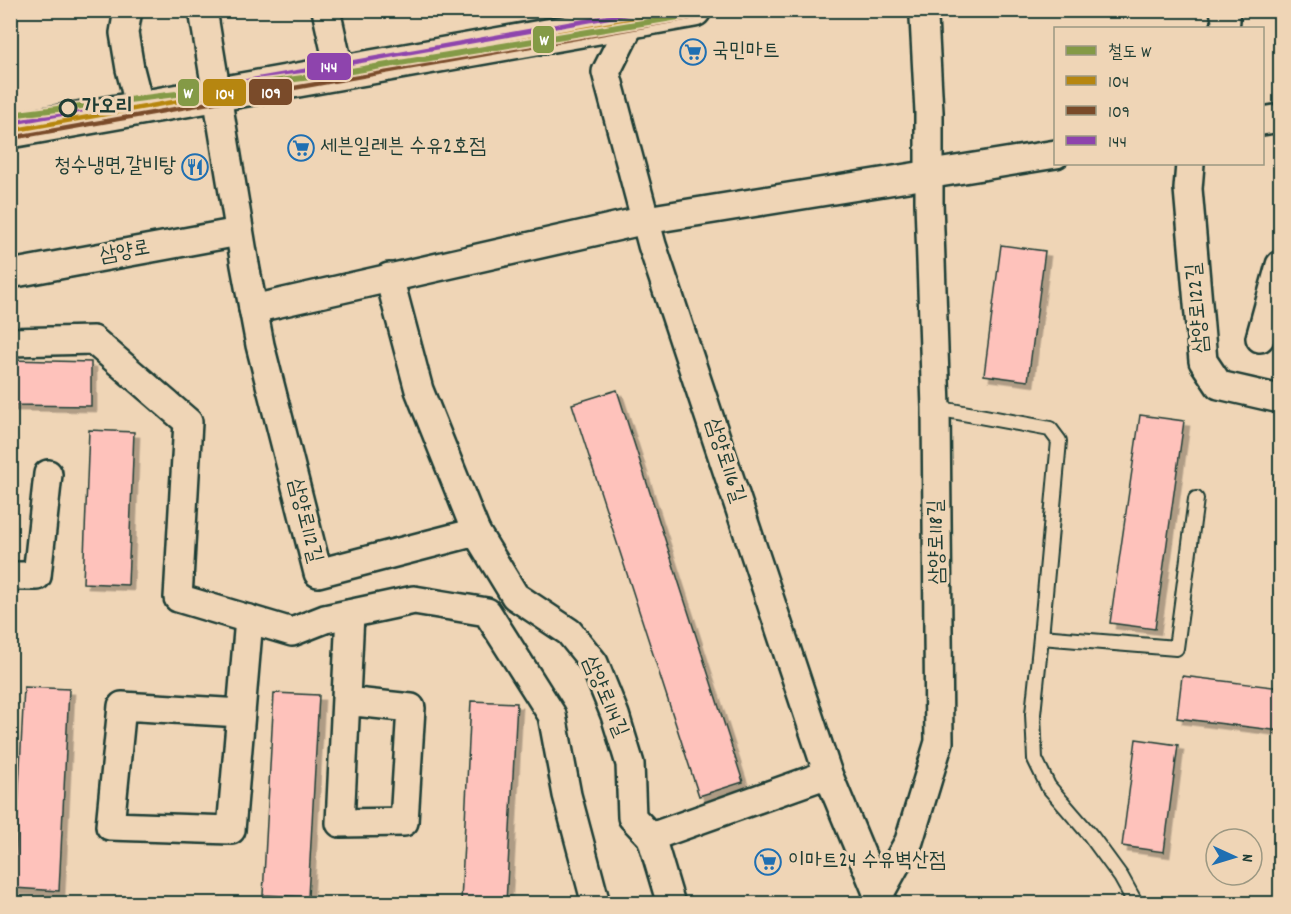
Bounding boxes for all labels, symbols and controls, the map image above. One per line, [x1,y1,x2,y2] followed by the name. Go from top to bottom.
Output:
[532,25,555,54] line badge: W
[1054,27,1264,165] legend
[539,30,549,53] text: W
[678,37,708,67] supermarket icon: 국민마트
[712,37,780,67] place label: 국민마트
[1108,41,1152,66] text: 철도 W
[306,52,352,81] line badge: 144
[321,57,337,80] text: 144
[1108,71,1129,96] text: 104
[177,78,200,107] line badge: W
[202,78,247,107] line badge: 104
[248,78,293,106] line badge: 109
[183,83,193,106] text: W
[261,83,281,106] text: 109
[216,84,234,107] text: 104
[82,93,133,123] place label: 가오리
[59,99,77,117] marker: 가오리
[1108,101,1130,126] text: 109
[1108,131,1127,156] text: 144
[286,133,316,163] supermarket icon: 세븐일레븐 수유2호점
[320,133,486,163] place label: 세븐일레븐 수유2호점
[54,152,176,182] place label: 청수냉면,갈비탕
[180,152,210,182] restaurant icon: 청수냉면,갈비탕
[97,234,153,272] street label: 삼양로
[1180,261,1218,354] street label: 삼양로122길
[696,415,752,507] street label: 삼양로116길
[279,476,329,566] street label: 삼양로112길
[922,499,954,585] street label: 삼양로118길
[573,652,635,742] street label: 삼양로114길
[1204,827,1264,887] north arrow
[753,847,783,877] supermarket icon: 이마트24 수유벽산점
[788,847,946,877] place label: 이마트24 수유벽산점
[1235,853,1258,863] text: N

